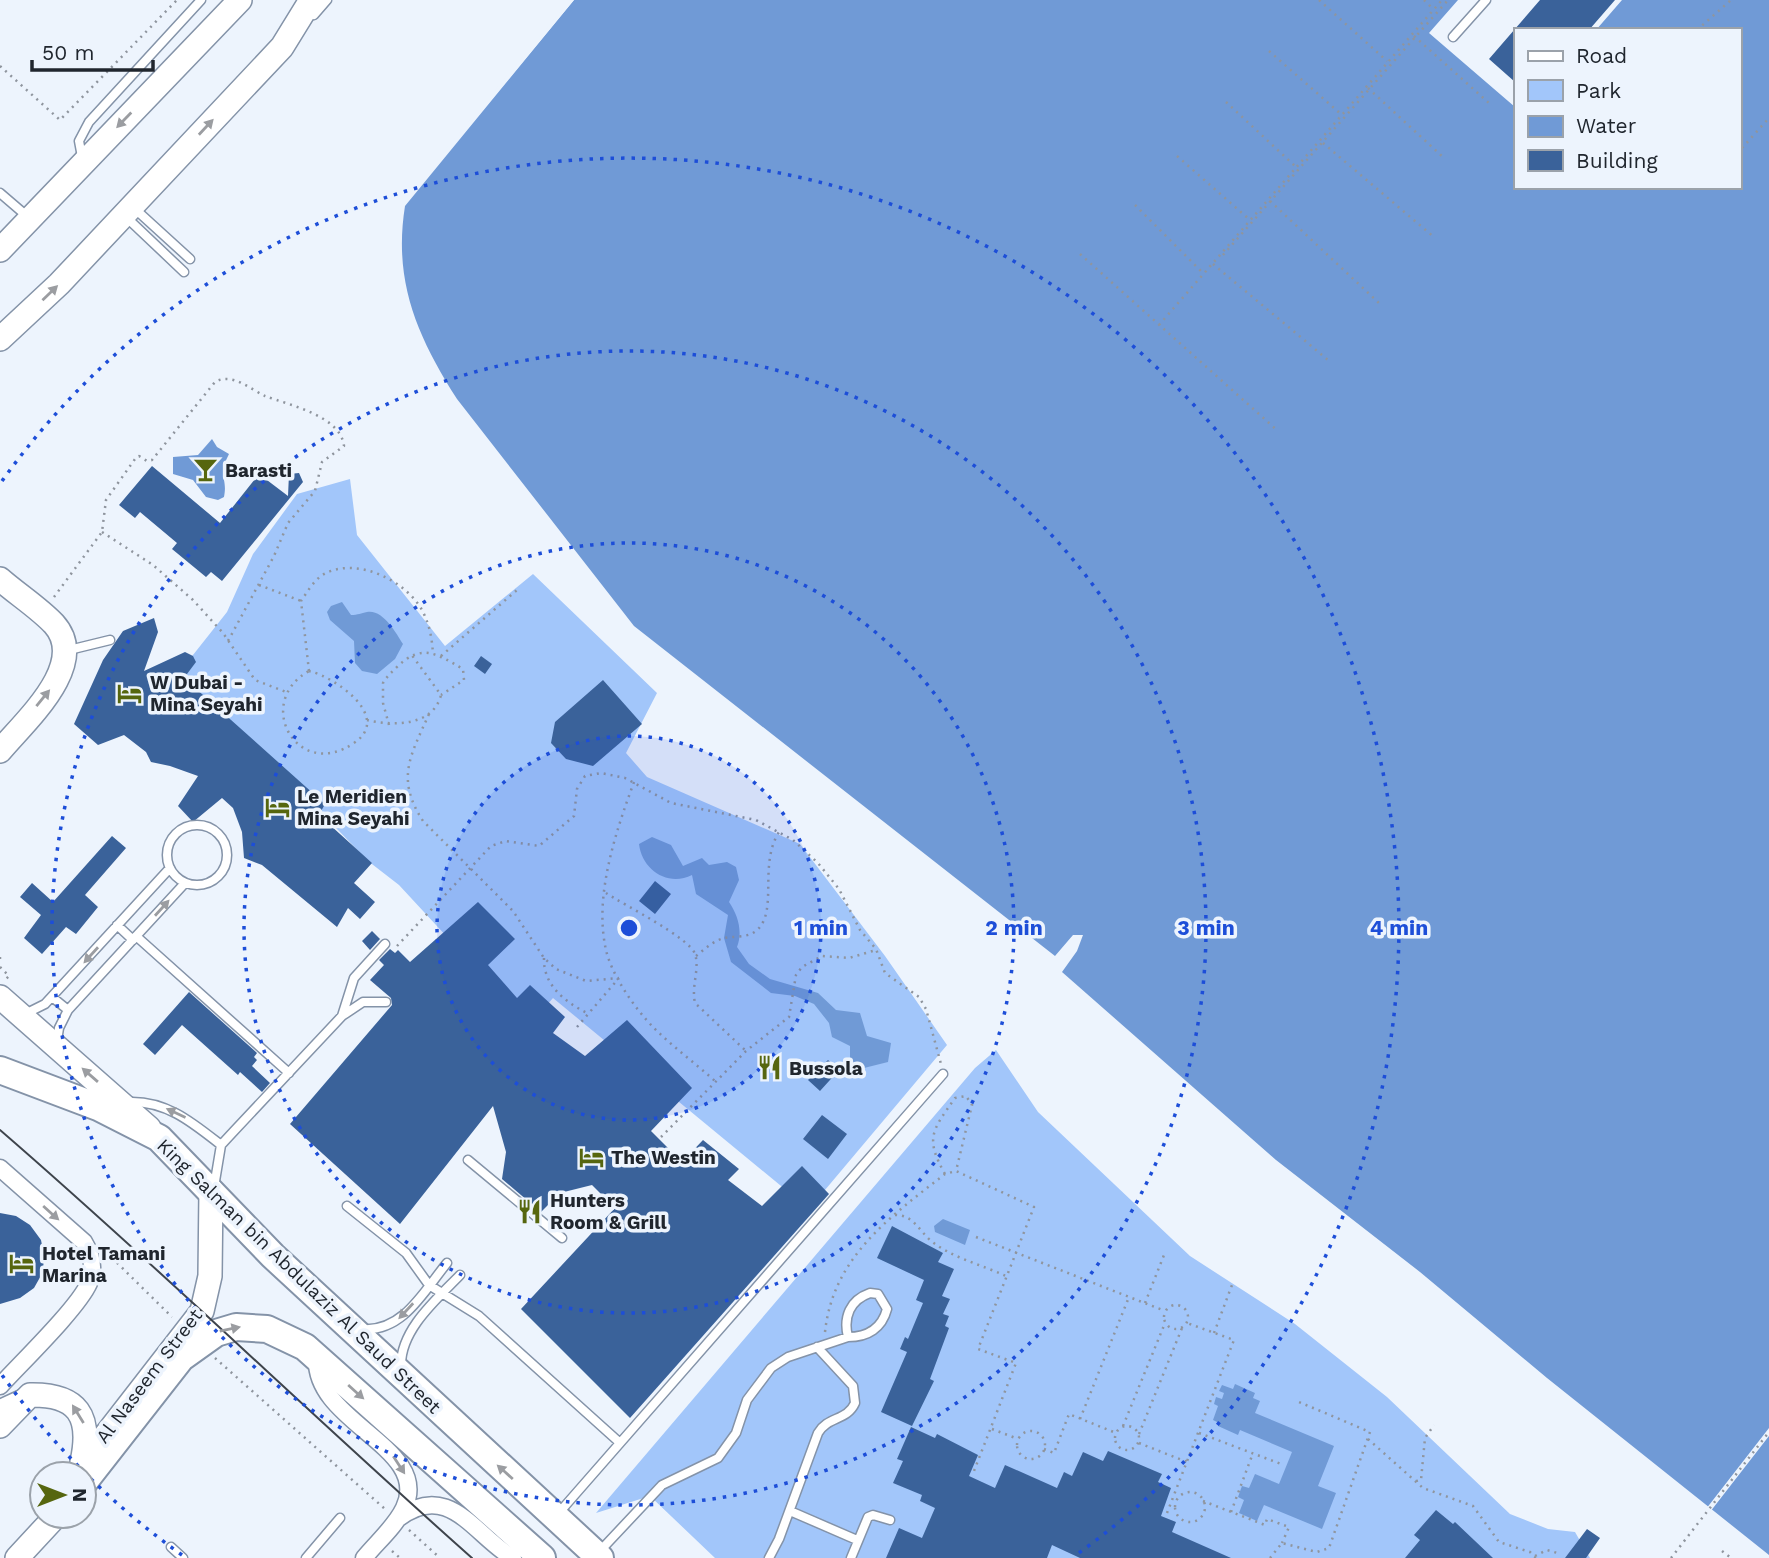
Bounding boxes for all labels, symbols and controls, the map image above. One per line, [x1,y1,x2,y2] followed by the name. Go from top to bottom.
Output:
[32,28,152,72] scale bar
[1514,28,1741,189] legend
[42,40,94,65] text: 50 m
[1576,43,1627,68] text: Road
[1576,78,1621,103] text: Park
[116,111,133,128] one-way arrow
[1576,113,1637,138] text: Water
[198,119,214,136] one-way arrow
[1576,148,1658,173] text: Building
[41,285,58,301] one-way arrow
[191,456,219,484] bar icon: Barasti
[225,459,292,482] place label: Barasti
[150,671,263,716] place label: W Dubai - Mina Seyahi
[116,679,144,707] hotel icon: W Dubai - Mina Seyahi
[35,689,50,706] one-way arrow
[297,785,410,830] place label: Le Meridien Mina Seyahi
[263,793,291,821] hotel icon: Le Meridien Mina Seyahi
[154,899,170,917] one-way arrow
[794,915,848,940] text: 1 min
[985,915,1043,940] text: 2 min
[1177,915,1235,940] text: 3 min
[1370,915,1428,940] text: 4 min
[617,916,641,940] centre of rings
[83,946,99,963] one-way arrow
[755,1054,783,1082] restaurant icon: Bussola
[789,1057,863,1080] place label: Bussola
[82,1068,99,1083] one-way arrow
[166,1108,186,1119] one-way arrow
[152,1134,446,1418] street label: King Salman bin Abdulaziz Al Saud Street
[577,1143,605,1171] hotel icon: The Westin
[611,1146,716,1169] place label: The Westin
[550,1189,667,1234] place label: Hunters Room & Grill
[516,1197,544,1225] restaurant icon: Hunters Room & Grill
[42,1205,60,1221] one-way arrow
[42,1242,166,1287] place label: Hotel Tamani Marina
[8,1250,36,1278] hotel icon: Hotel Tamani Marina
[398,1302,414,1320] one-way arrow
[91,1304,207,1448] street label: Al Naseem Street
[219,1324,241,1335] one-way arrow
[347,1384,365,1400] one-way arrow
[71,1404,84,1424] one-way arrow
[392,1455,405,1475] one-way arrow
[28,1460,98,1530] north arrow
[496,1464,514,1480] one-way arrow
[68,1488,91,1502] text: N

